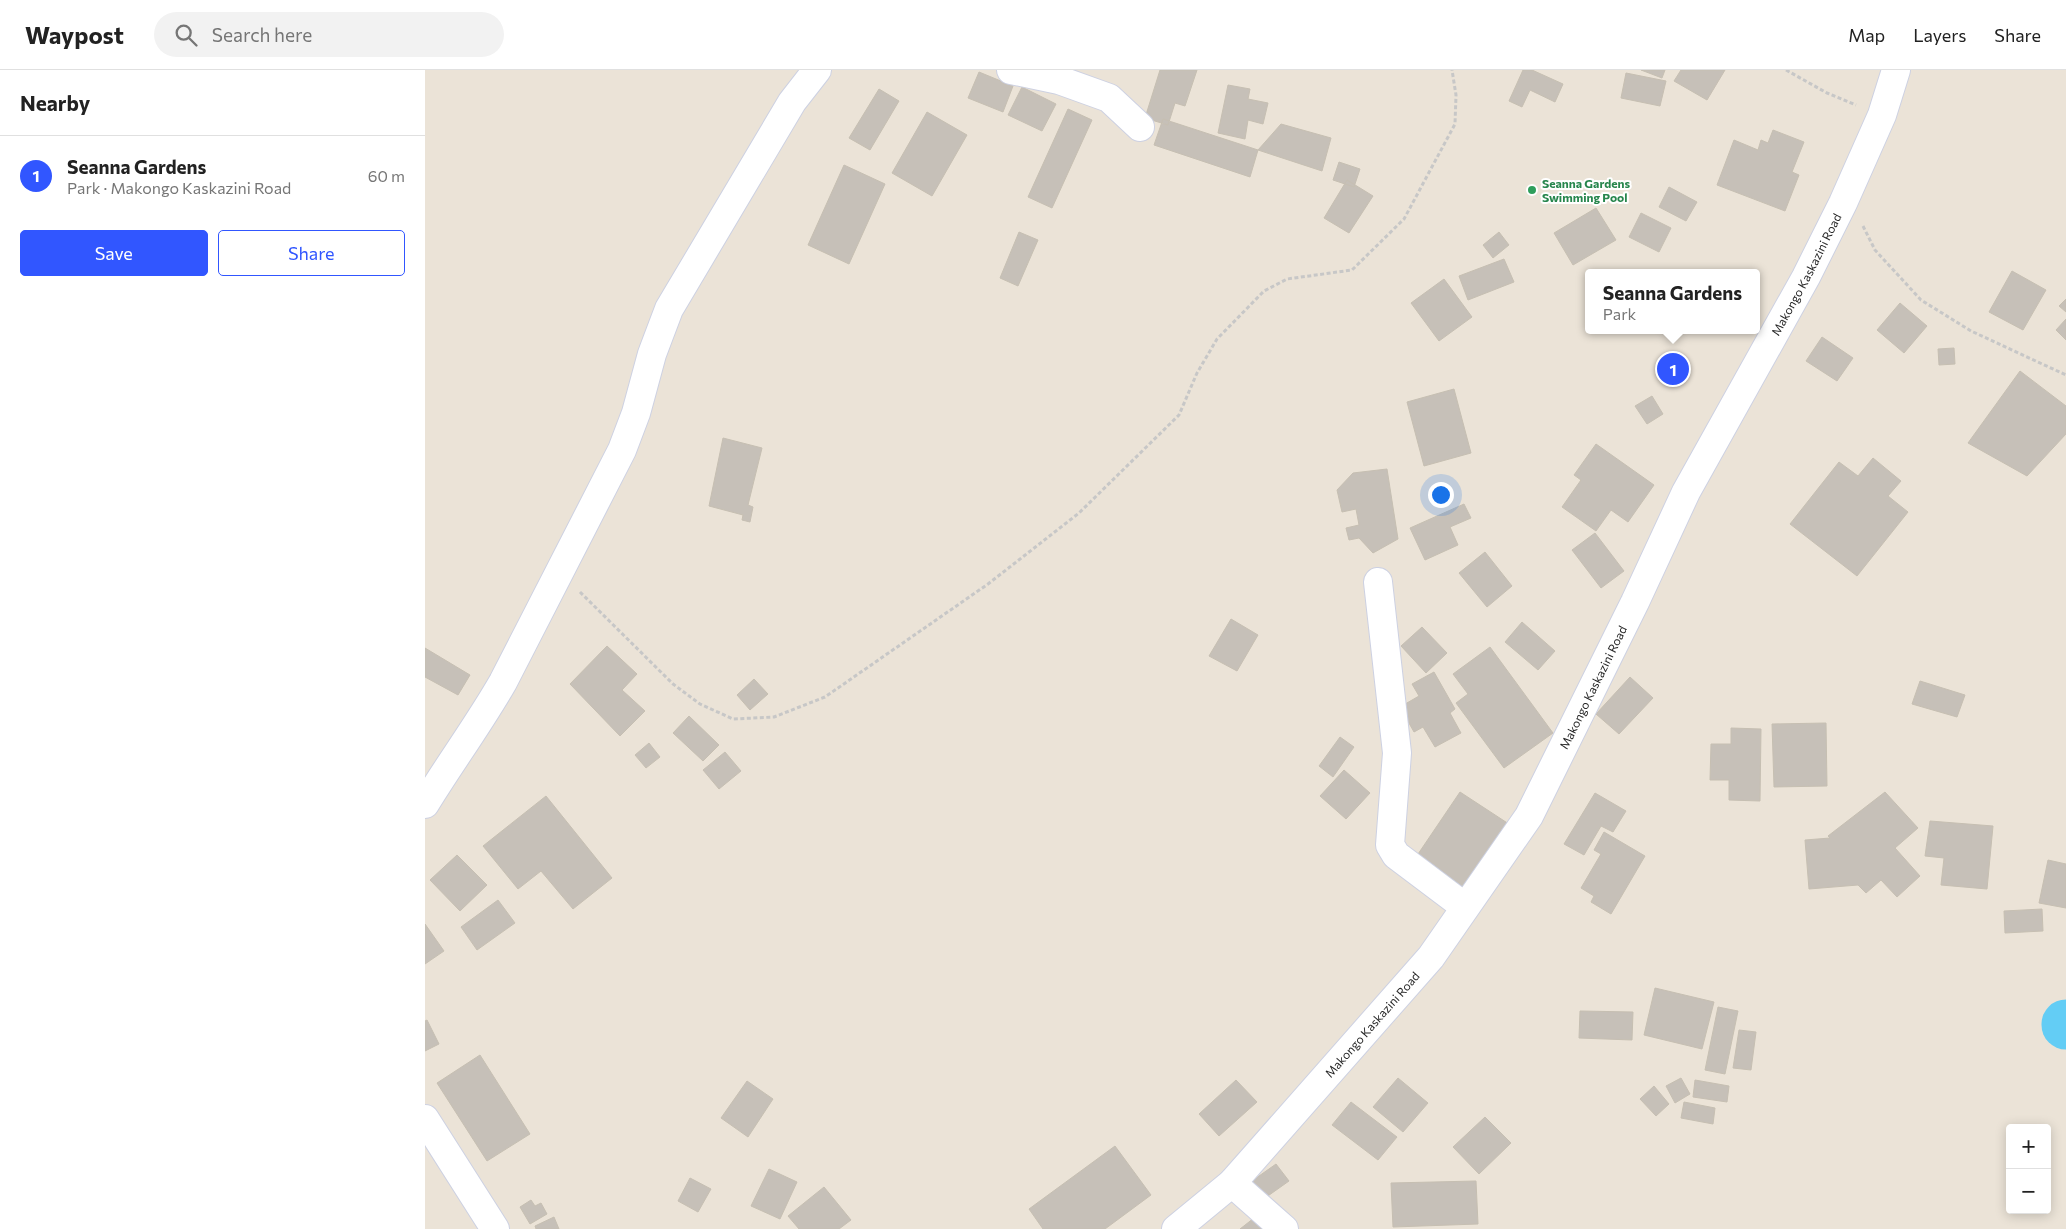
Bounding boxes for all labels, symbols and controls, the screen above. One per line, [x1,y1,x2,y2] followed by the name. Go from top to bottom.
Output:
[154,12,504,57] search box
[25,20,124,49] text: Waypost
[172,21,200,49] icon: search
[212,23,312,46] text: Search here
[1848,24,1885,46] text: Map
[1913,24,1966,46] text: Layers
[1994,24,2041,46] text: Share
[20,90,90,115] text: Nearby
[67,155,206,178] text: Seanna Gardens
[32,166,40,185] text: 1
[368,166,405,185] text: 60 m
[1542,176,1630,204] place label: Seanna Gardens Swimming Pool
[67,178,291,197] text: Park · Makongo Kaskazini Road
[1526,184,1538,196] marker: Seanna Gardens Swimming Pool
[1768,211,1844,338] street label: Makongo Kaskazini Road
[20,230,208,276] button: Save
[218,230,405,276] button: Share
[1585,269,1760,334] popup
[1603,281,1742,304] text: Seanna Gardens
[1603,304,1636,323] text: Park
[1657,350,1689,388] pin: 1
[1428,482,1454,508] your location
[1556,623,1629,751] street label: Makongo Kaskazini Road
[1322,969,1422,1080] street label: Makongo Kaskazini Road
[2006,1124,2051,1214] map controls
[2006,1124,2051,1169] button: +
[2006,1169,2051,1214] button: −

